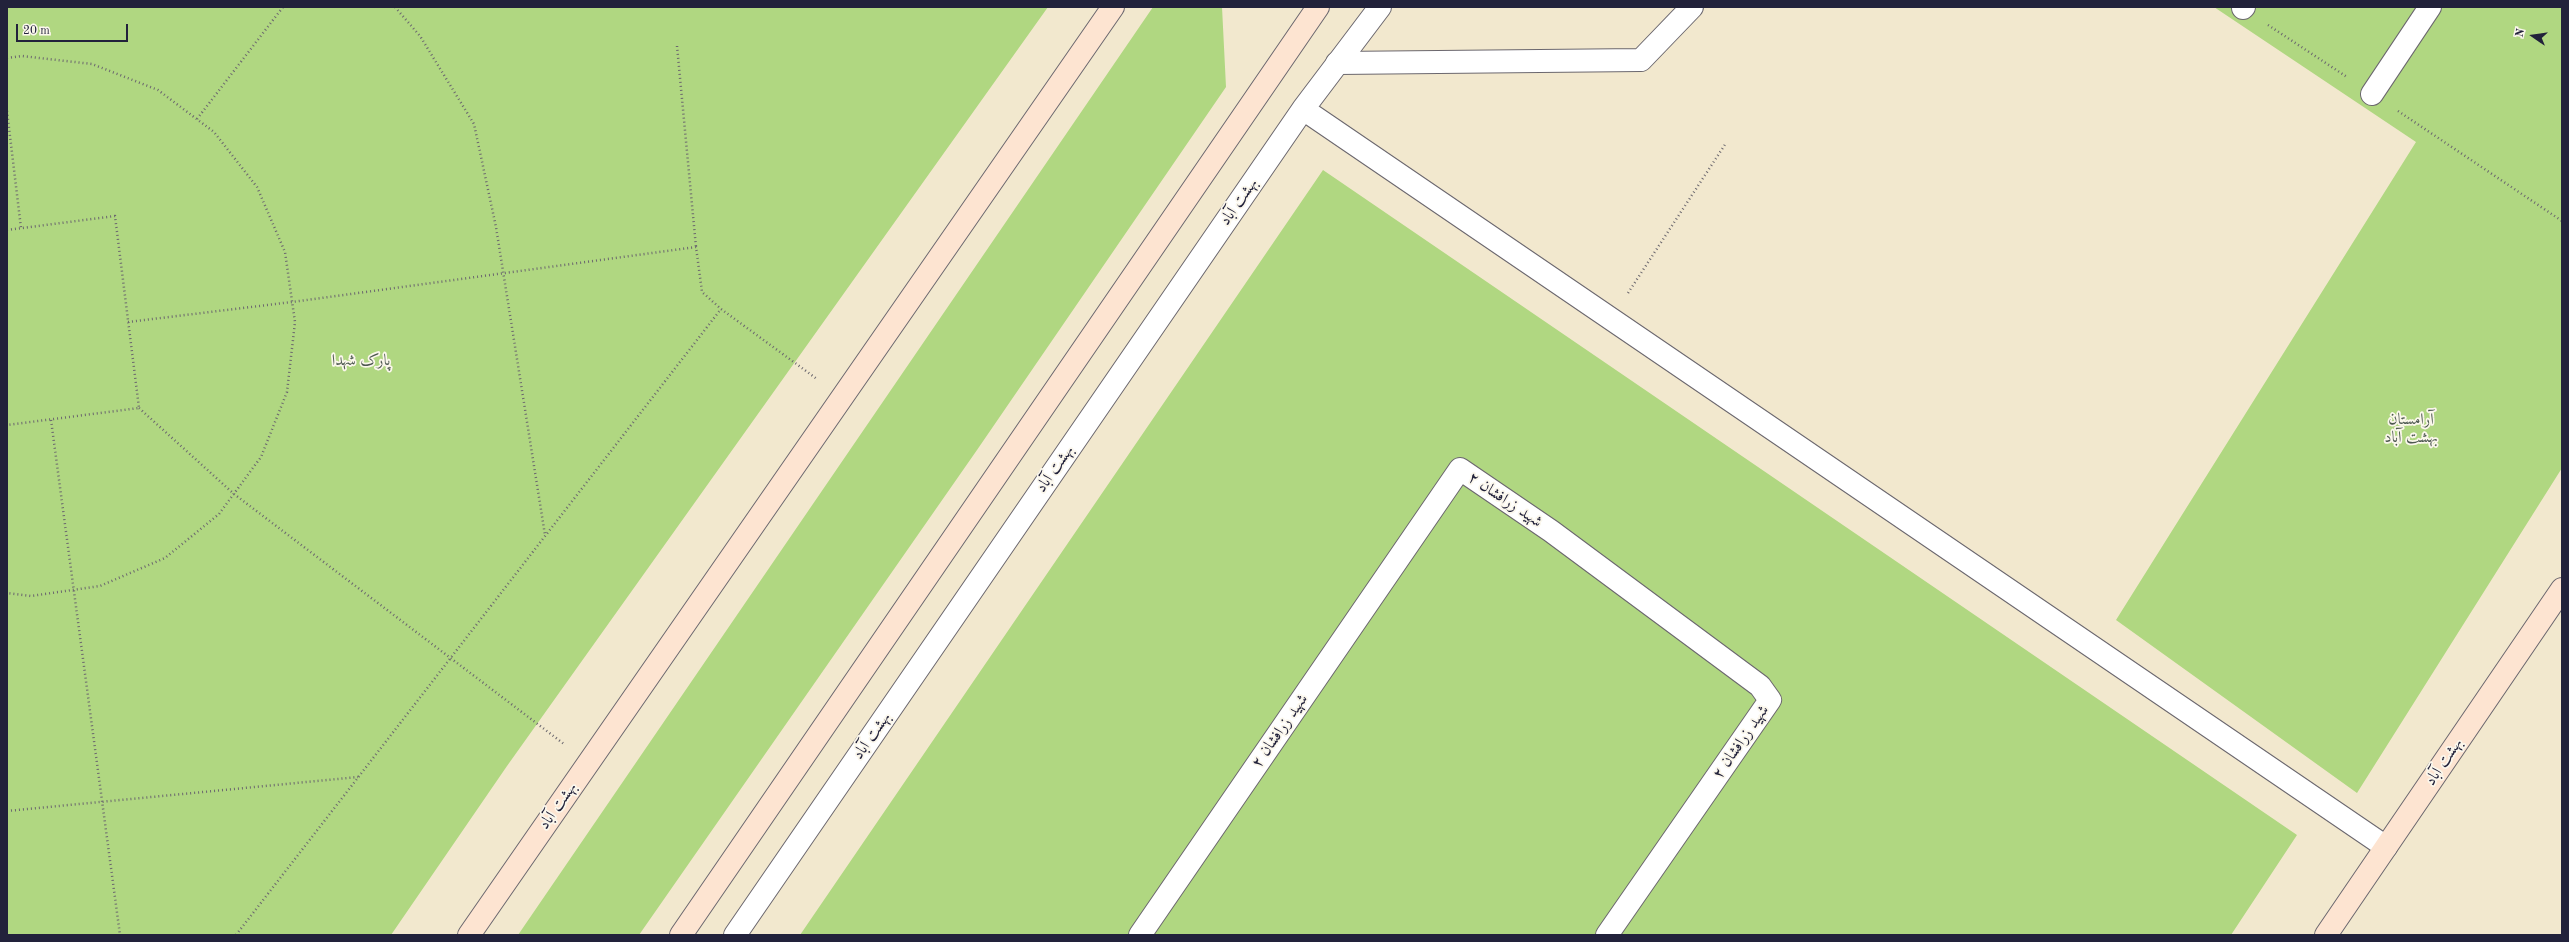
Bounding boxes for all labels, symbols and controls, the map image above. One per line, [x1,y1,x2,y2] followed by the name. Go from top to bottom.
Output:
[18,16,130,42] scale bar
[2513,16,2553,56] north arrow
[23,25,50,37] text: 20 m
[2515,28,2527,39] text: N
[1216,175,1262,229] street label: بهشت آباد
[332,351,390,371] park label: پارک شهدا
[2384,410,2438,448] park label: آرامستان بهشت آباد
[1032,442,1078,496] street label: بهشت آباد
[1464,468,1546,532] street label: شهید زرافشان ۲
[1248,690,1312,772] street label: شهید زرافشان ۲
[1709,701,1773,783] street label: شهید زرافشان ۲
[849,709,895,763] street label: بهشت آباد
[2421,734,2467,790] street label: بهشت آباد
[535,779,581,833] street label: بهشت آباد

